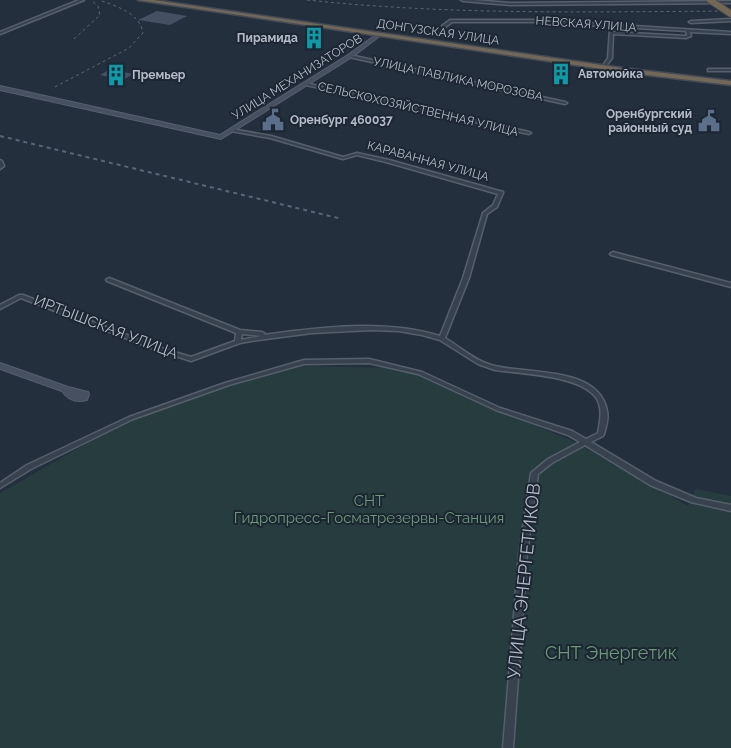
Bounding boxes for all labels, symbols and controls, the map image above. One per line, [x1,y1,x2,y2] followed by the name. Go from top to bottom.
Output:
[535,13,637,35] street label: НЕВСКАЯ УЛИЦА
[376,16,500,48] street label: ДОНГУЗСКАЯ УЛИЦА
[301,25,327,51] building icon: Пирамида
[229,31,365,123] street label: УЛИЦА МЕХАНИЗАТОРОВ
[237,31,298,45] place label: Пирамида
[372,54,544,104] street label: УЛИЦА ПАВЛИКА МОРОЗОВА
[548,61,574,87] building icon: Автомойка
[103,62,129,88] building icon: Премьер
[578,67,643,81] place label: Автомойка
[132,68,186,82] place label: Премьер
[316,79,520,139] street label: СЕЛЬСКОХОЗЯЙСТВЕННАЯ УЛИЦА
[260,107,286,133] public building icon: Оренбург 460037
[606,107,692,135] place label: Оренбургский районный суд
[696,108,722,134] public building icon: Оренбургский районный суд
[290,113,393,127] place label: Оренбург 460037
[366,138,490,184] street label: КАРАВАННАЯ УЛИЦА
[31,291,181,363] street label: ИРТЫШСКАЯ УЛИЦА
[503,482,544,680] street label: УЛИЦА ЭНЕРГЕТИКОВ
[234,492,504,527] park label: СНТ Гидропресс-Госматрезервы-Станция
[545,642,677,663] park label: СНТ Энергетик

